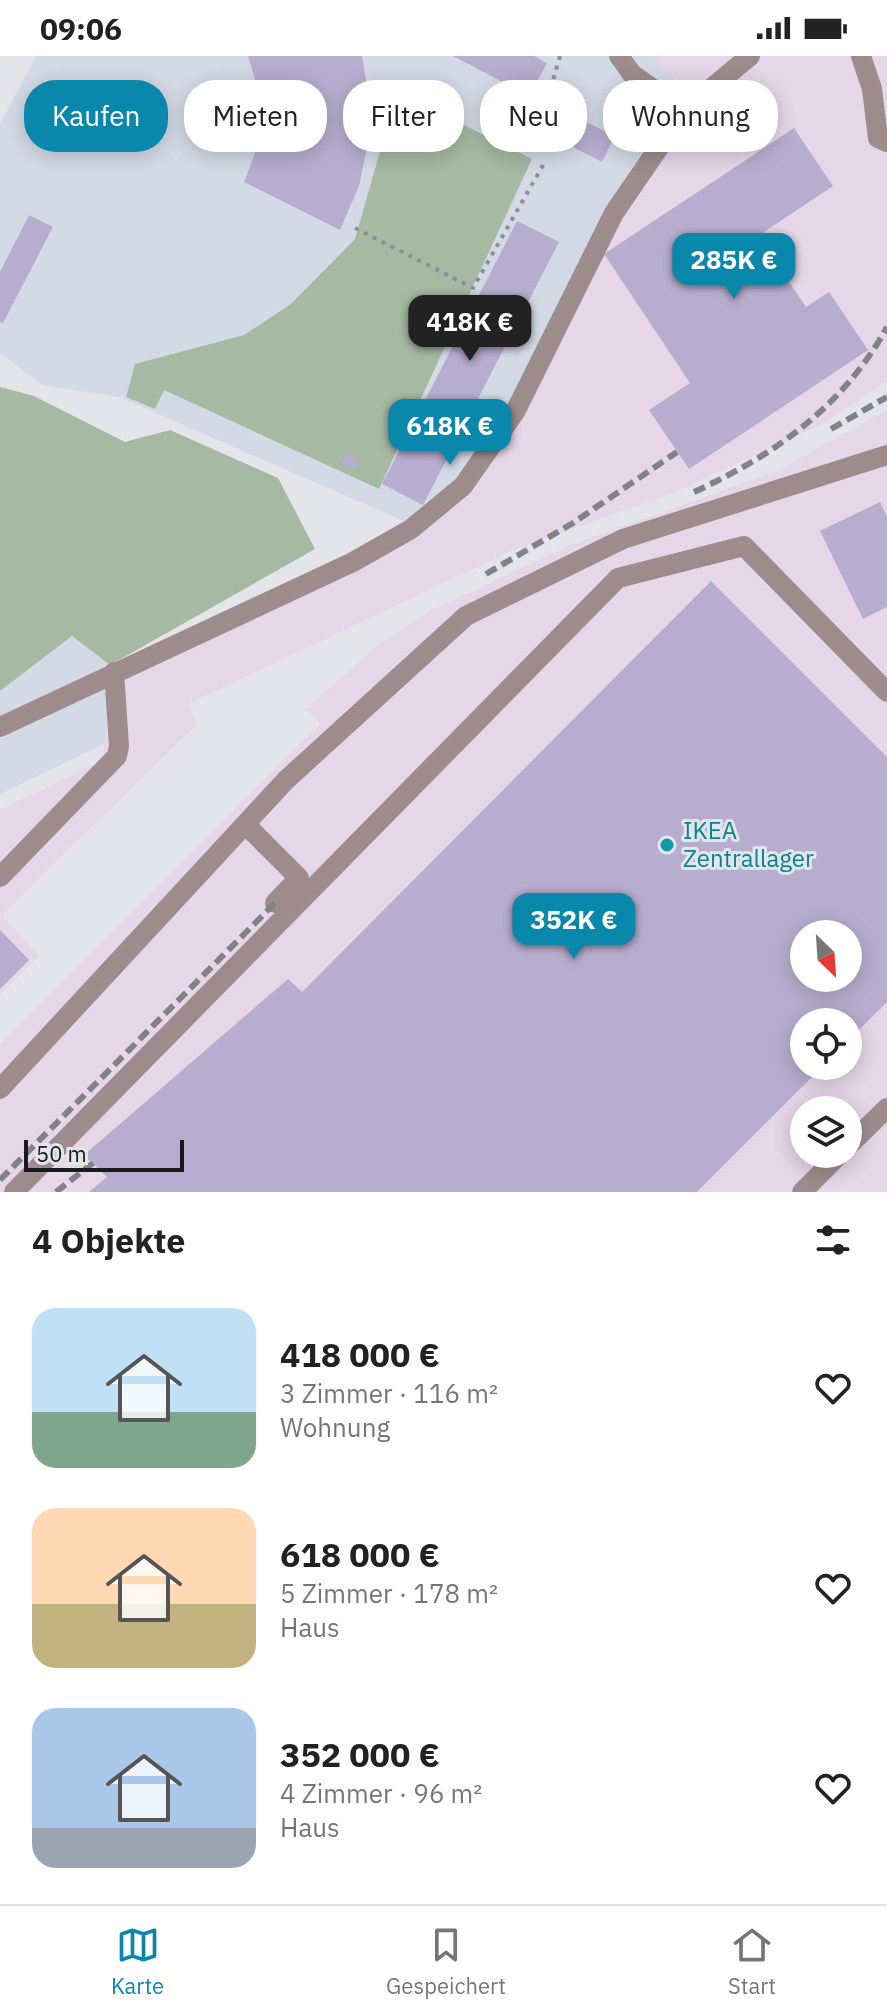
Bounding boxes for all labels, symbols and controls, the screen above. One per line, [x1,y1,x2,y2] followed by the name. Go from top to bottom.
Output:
[40,9,122,48] text: 09:06
[24,80,168,152] chip: Kaufen
[184,80,327,152] chip: Mieten
[343,80,464,152] chip: Filter
[480,80,587,152] chip: Neu
[603,80,778,152] chip: Wohnung
[669,233,799,301] pin: 285K €
[690,242,778,276] text: 285K €
[405,295,535,363] pin: 418K €
[426,304,514,338] text: 418K €
[385,399,515,467] pin: 618K €
[406,408,494,442] text: 618K €
[683,814,814,874] place label: IKEA Zentrallager
[658,836,676,854] marker: IKEA Zentrallager
[509,893,639,961] pin: 352K €
[530,902,618,936] text: 352K €
[790,920,862,992] north arrow
[790,920,862,1168] map controls
[790,1008,862,1080] button: locate
[790,1096,862,1168] button: layers
[24,1136,184,1172] scale bar
[36,1139,87,1168] text: 50 m
[32,1218,185,1262] text: 4 Objekte
[811,1218,855,1262] icon: filters
[280,1332,440,1376] text: 418 000 €
[96,1340,192,1436] icon: home
[811,1366,855,1410] icon: heart
[280,1376,498,1410] text: 3 Zimmer · 116 m²
[280,1410,390,1444] text: Wohnung
[280,1532,440,1576] text: 618 000 €
[96,1540,192,1636] icon: home
[811,1566,855,1610] icon: heart
[280,1576,498,1610] text: 5 Zimmer · 178 m²
[280,1610,340,1644] text: Haus
[280,1732,440,1776] text: 352 000 €
[96,1740,192,1836] icon: home
[811,1766,855,1810] icon: heart
[280,1776,482,1810] text: 4 Zimmer · 96 m²
[280,1810,340,1844] text: Haus
[111,1923,164,2000] tab: Karte
[386,1923,506,2000] tab: Gespeichert
[728,1923,776,2000] tab: Start

